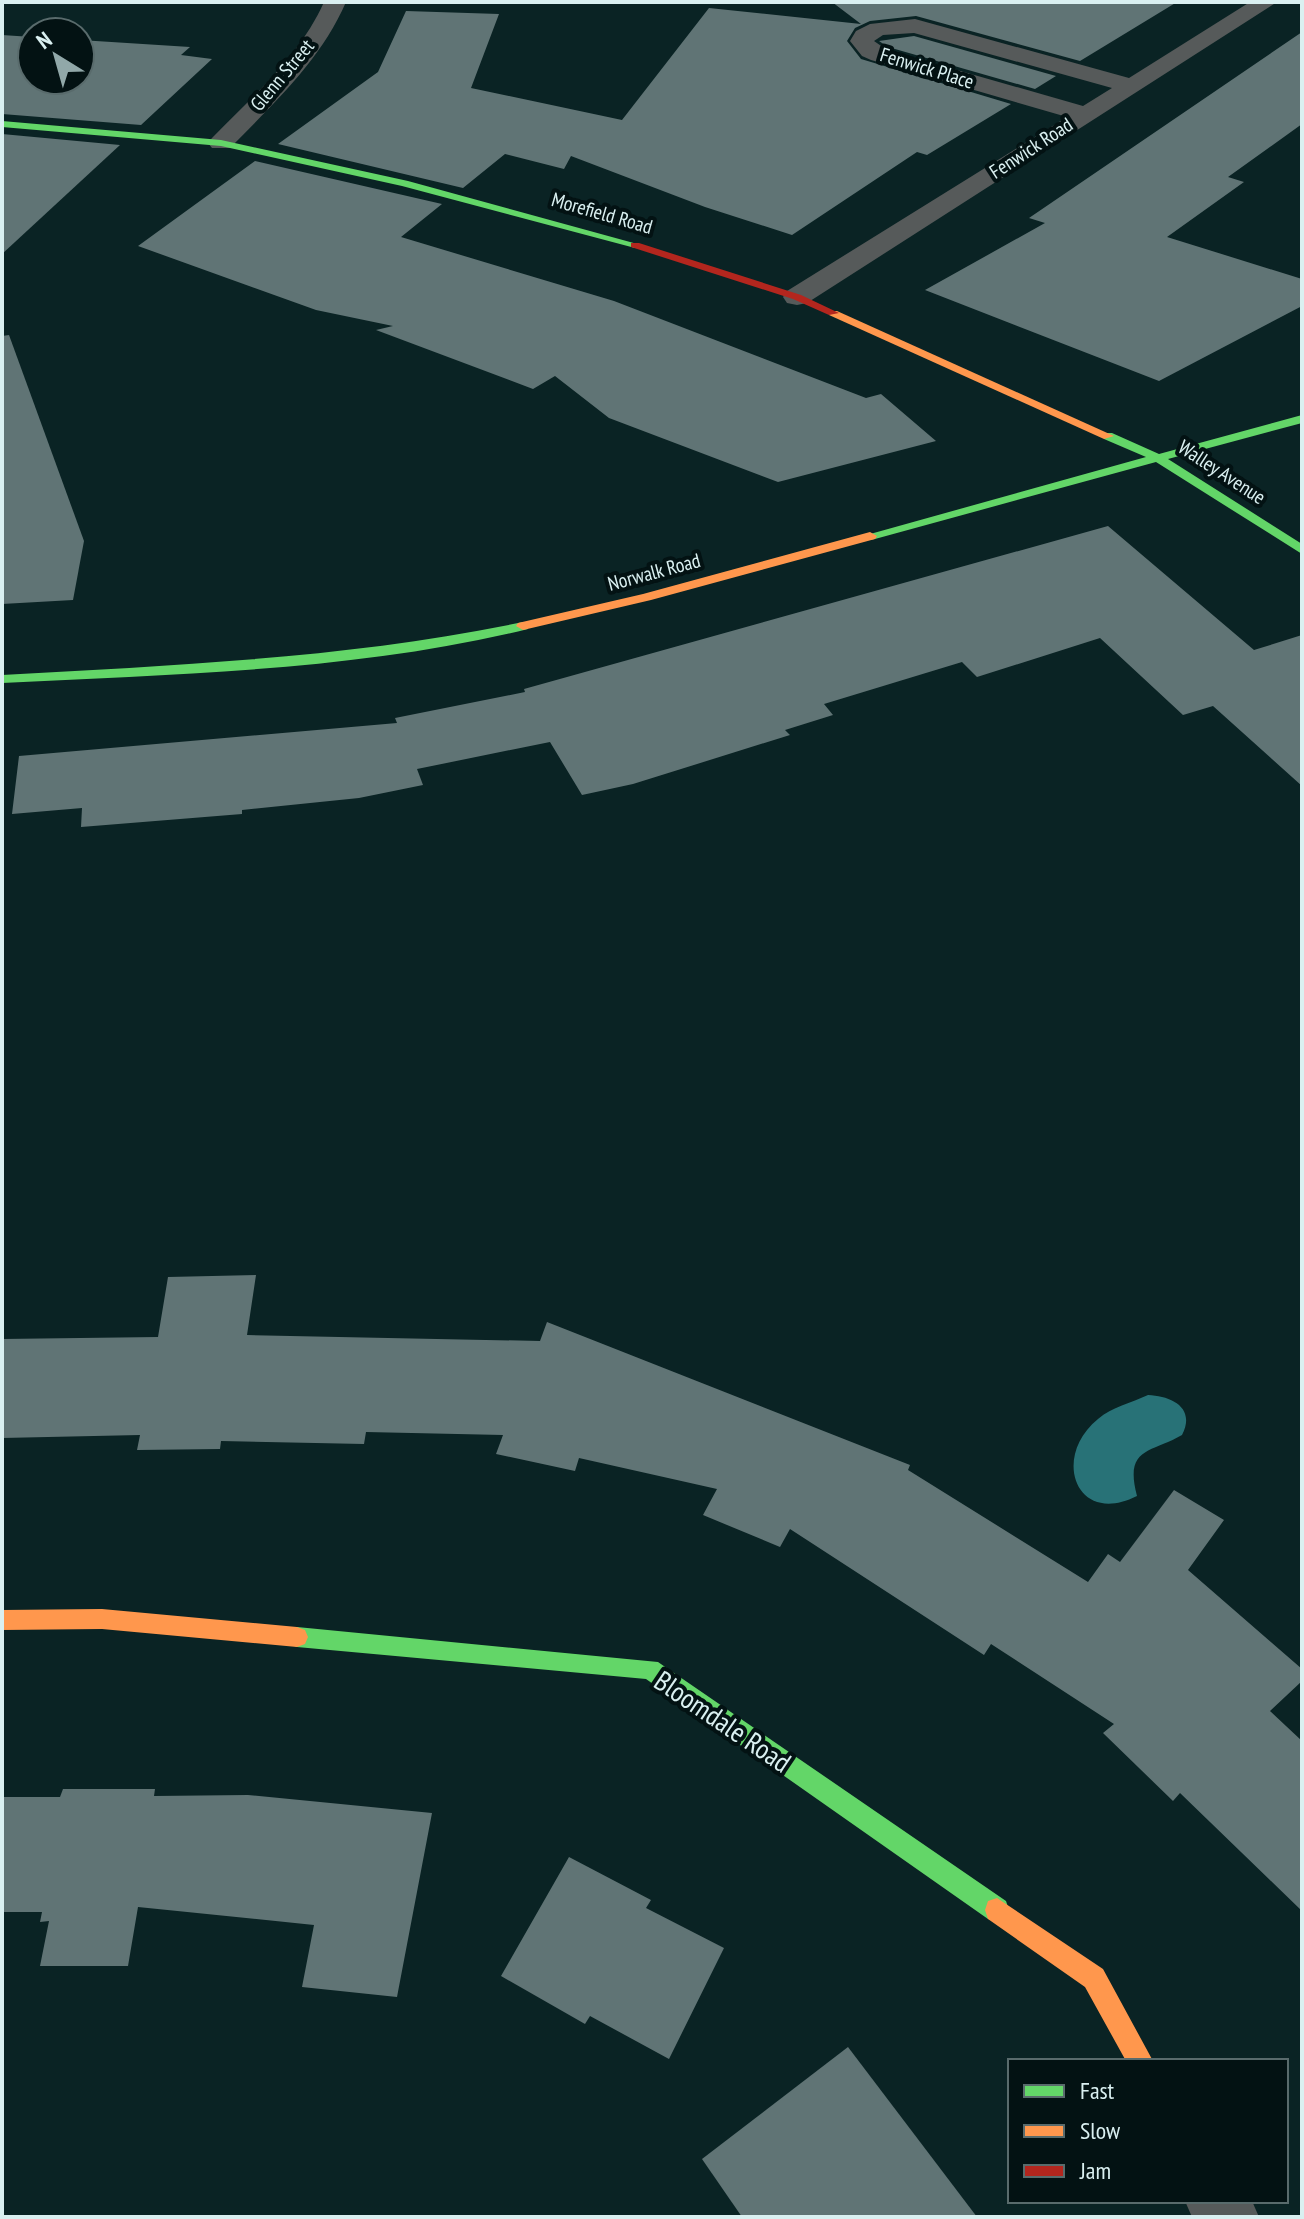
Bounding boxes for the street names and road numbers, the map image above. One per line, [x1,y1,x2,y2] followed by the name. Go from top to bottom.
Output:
[244,33,320,116] street label: Glenn Street
[877,41,977,95] street label: Fenwick Place
[984,111,1078,185] street label: Fenwick Road
[549,186,655,240] street label: Morefield Road
[1173,434,1271,510] street label: Walley Avenue
[605,547,703,597] street label: Norwalk Road
[647,1662,799,1780] street label: Bloomdale Road

